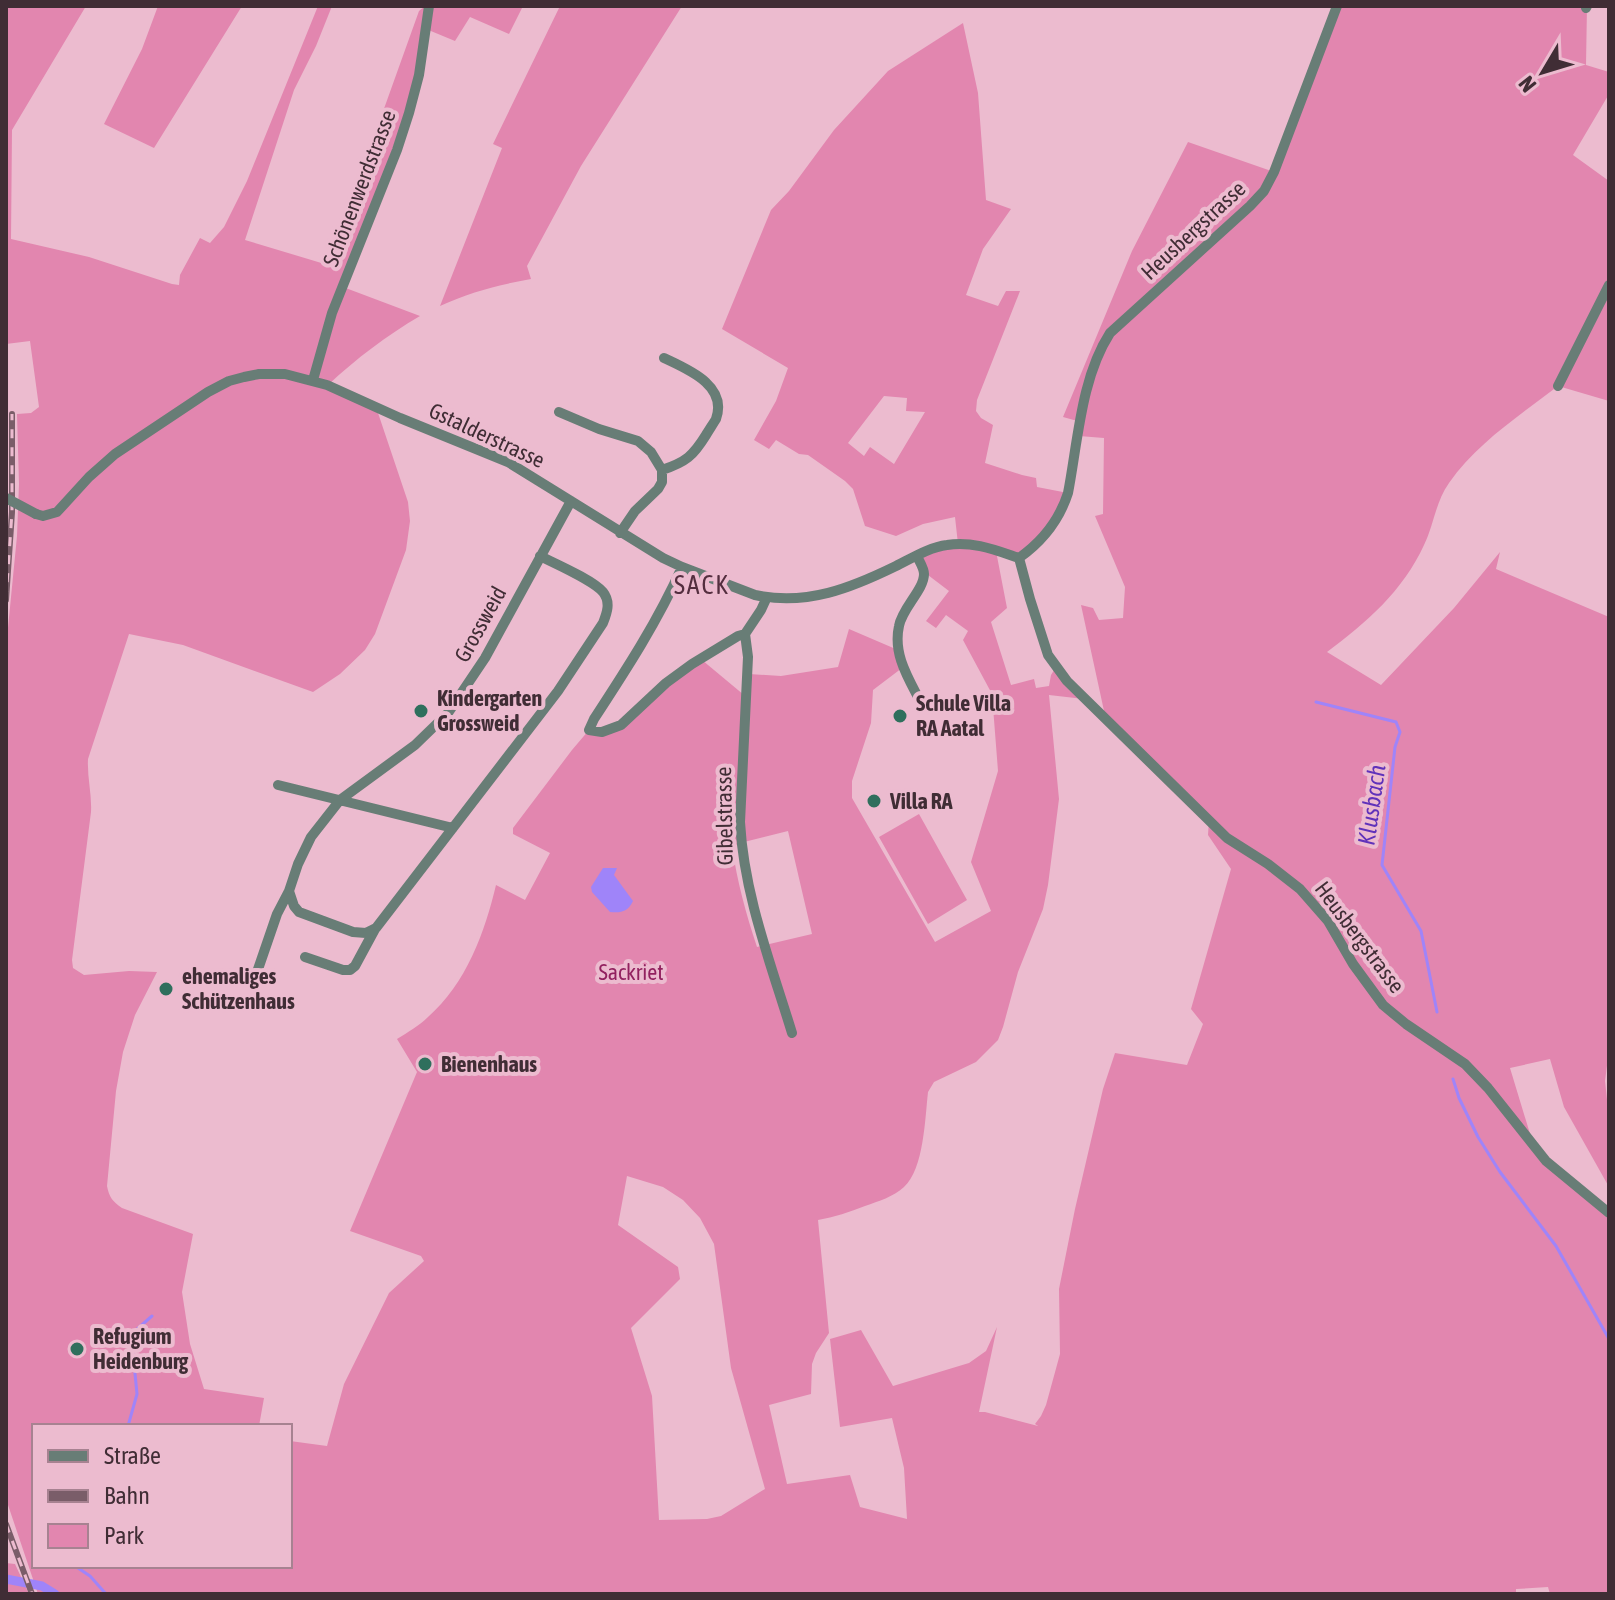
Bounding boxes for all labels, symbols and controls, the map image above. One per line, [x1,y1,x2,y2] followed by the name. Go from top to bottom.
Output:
[1503,32,1583,112] north arrow
[1513,71,1541,97] text: N
[317,106,401,270] street label: Schönenwerdstrasse
[1136,175,1250,285] street label: Heusbergstrasse
[425,397,549,473] street label: Gstalderstrasse
[674,570,730,600] district label: SACK
[449,582,511,666] street label: Grossweid
[437,685,542,736] place label: Kindergarten Grossweid
[916,690,1011,741] place label: Schule Villa RA Aatal
[412,702,430,720] marker: Kindergarten Grossweid
[891,707,909,725] marker: Schule Villa RA Aatal
[1352,762,1391,847] water label: Klusbach
[710,766,738,866] street label: Gibelstrasse
[889,788,953,814] place label: Villa RA
[865,792,883,810] marker: Villa RA
[1310,876,1410,998] street label: Heusbergstrasse
[598,959,664,985] park label: Sackriet
[182,963,295,1014] place label: ehemaliges Schützenhaus
[157,980,175,998] marker: ehemaliges Schützenhaus
[441,1051,537,1077] place label: Bienenhaus
[416,1055,434,1073] marker: Bienenhaus
[93,1323,189,1374] place label: Refugium Heidenburg
[68,1340,86,1358] marker: Refugium Heidenburg
[32,1424,292,1568] legend
[104,1442,161,1469] text: Straße
[104,1482,150,1509] text: Bahn
[104,1522,145,1549] text: Park

